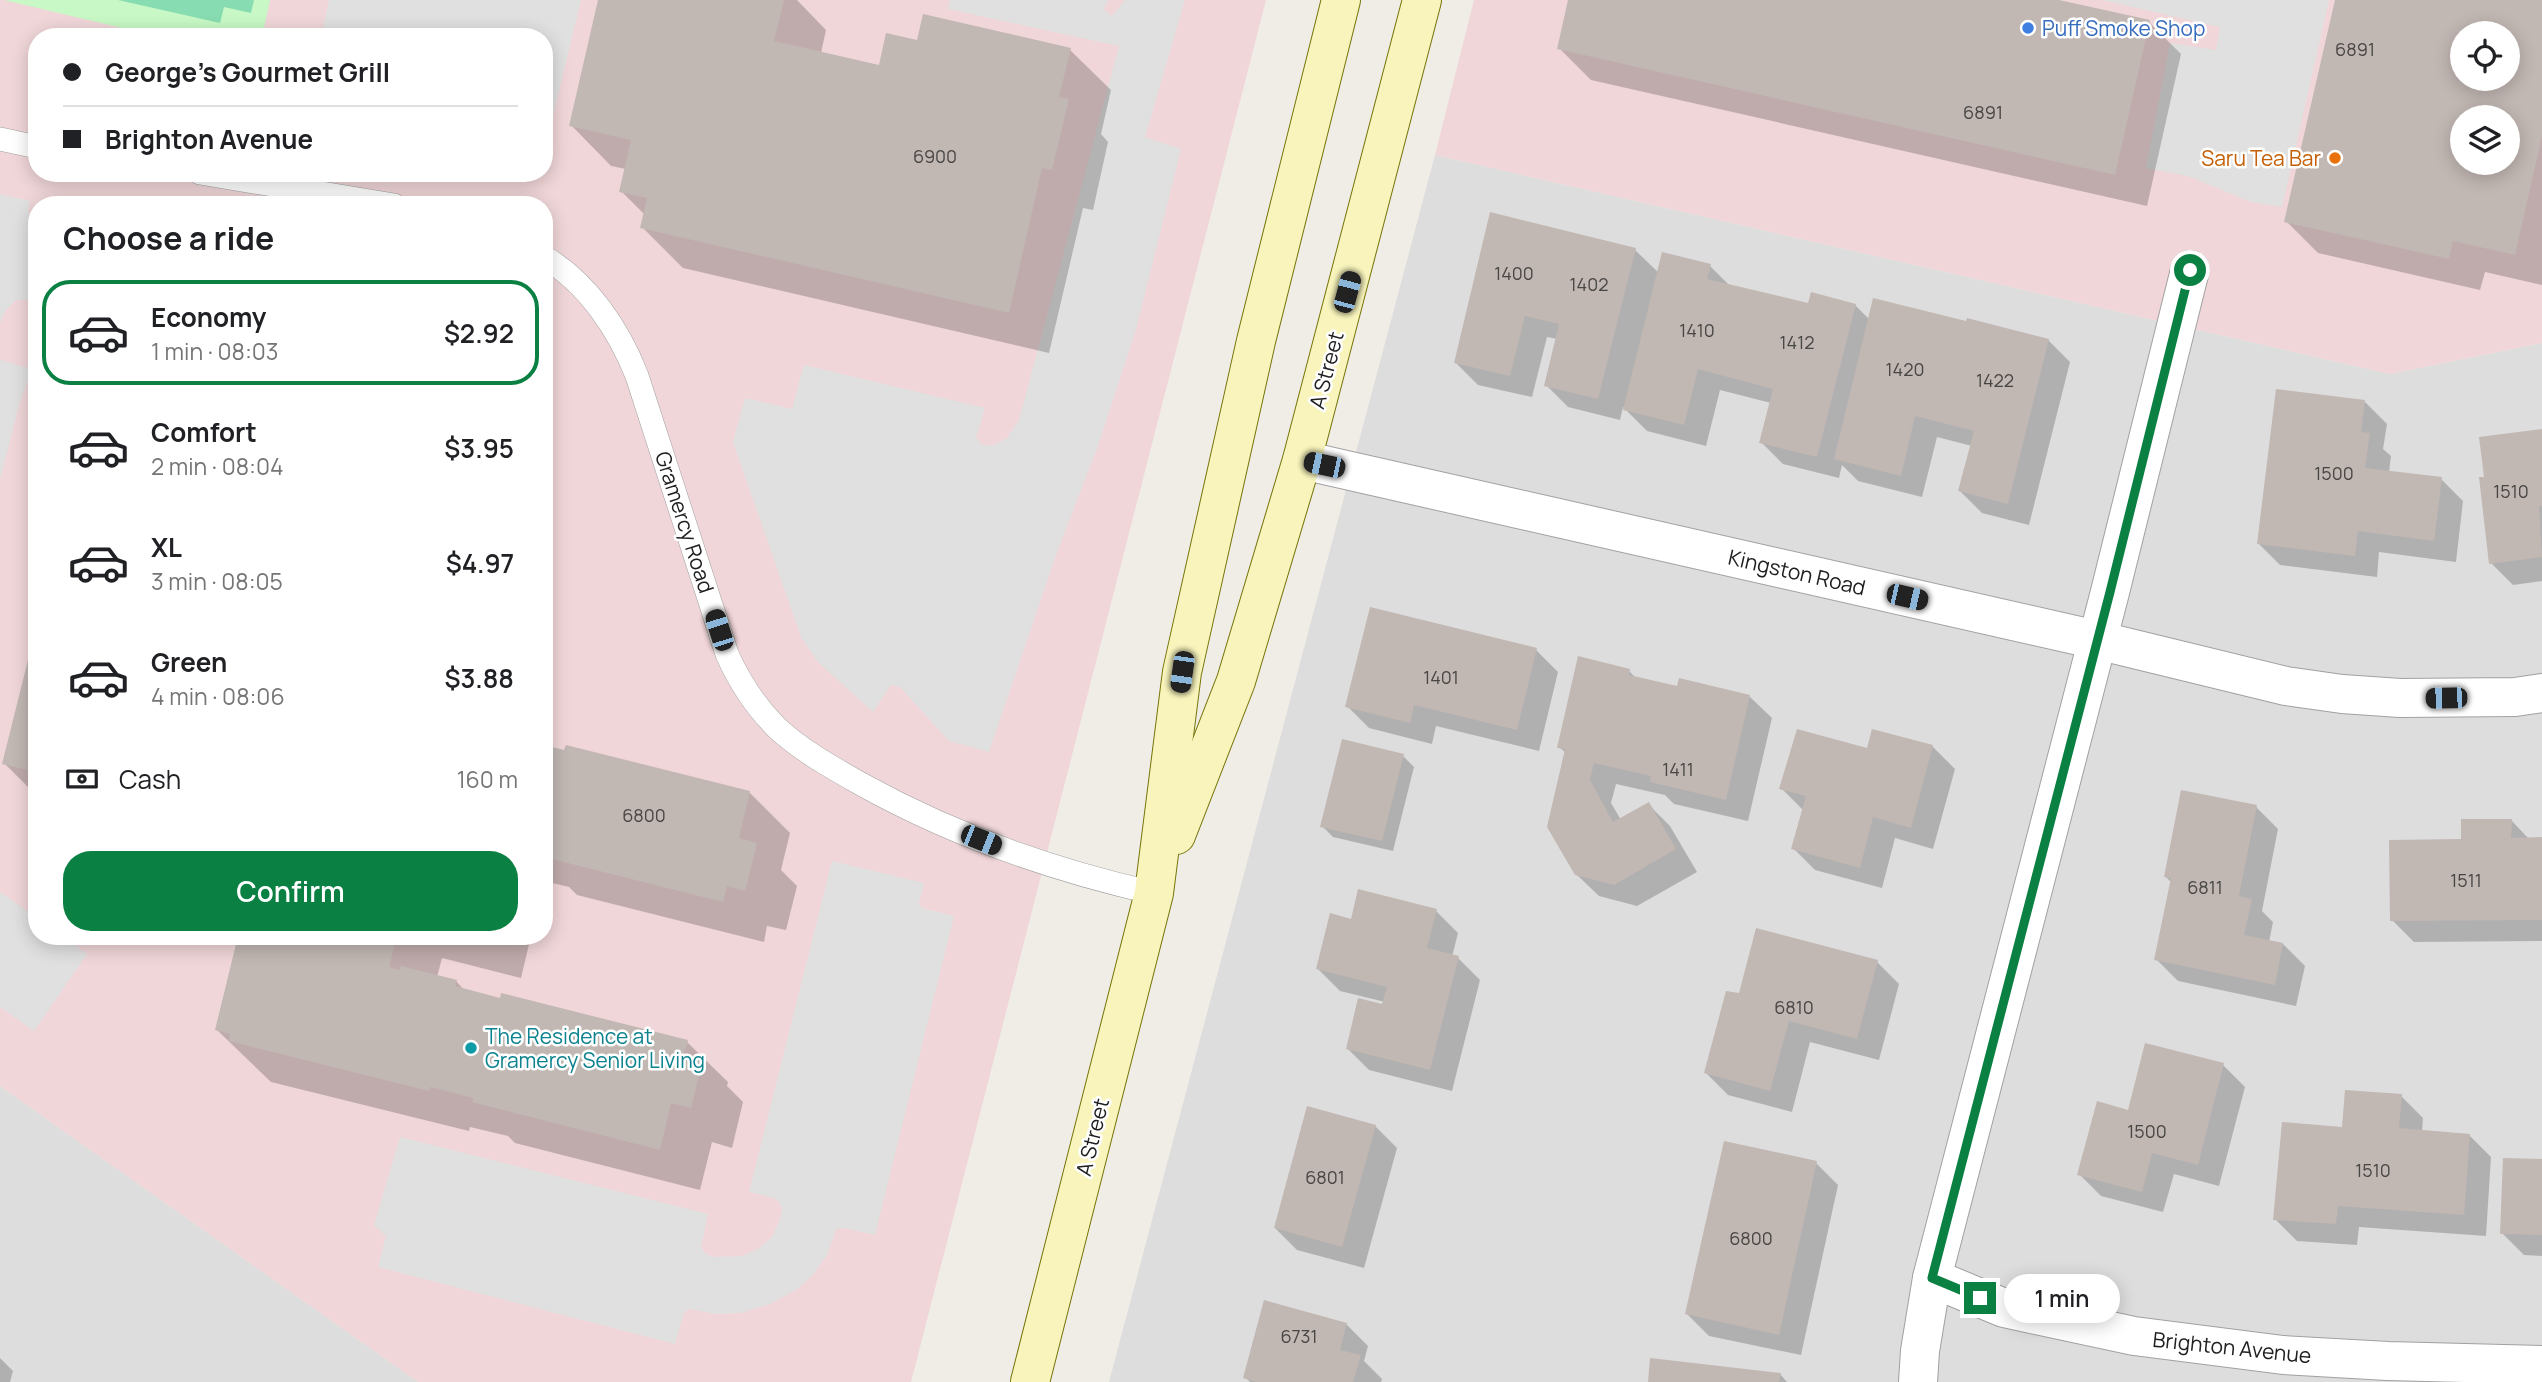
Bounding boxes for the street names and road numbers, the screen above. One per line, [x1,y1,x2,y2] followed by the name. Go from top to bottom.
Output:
[1302,328,1350,412] street label: A Street
[649,448,721,596] street label: Gramercy Road
[1726,543,1868,601] street label: Kingston Road
[1069,1095,1115,1179] street label: A Street
[2151,1325,2313,1369] street label: Brighton Avenue

